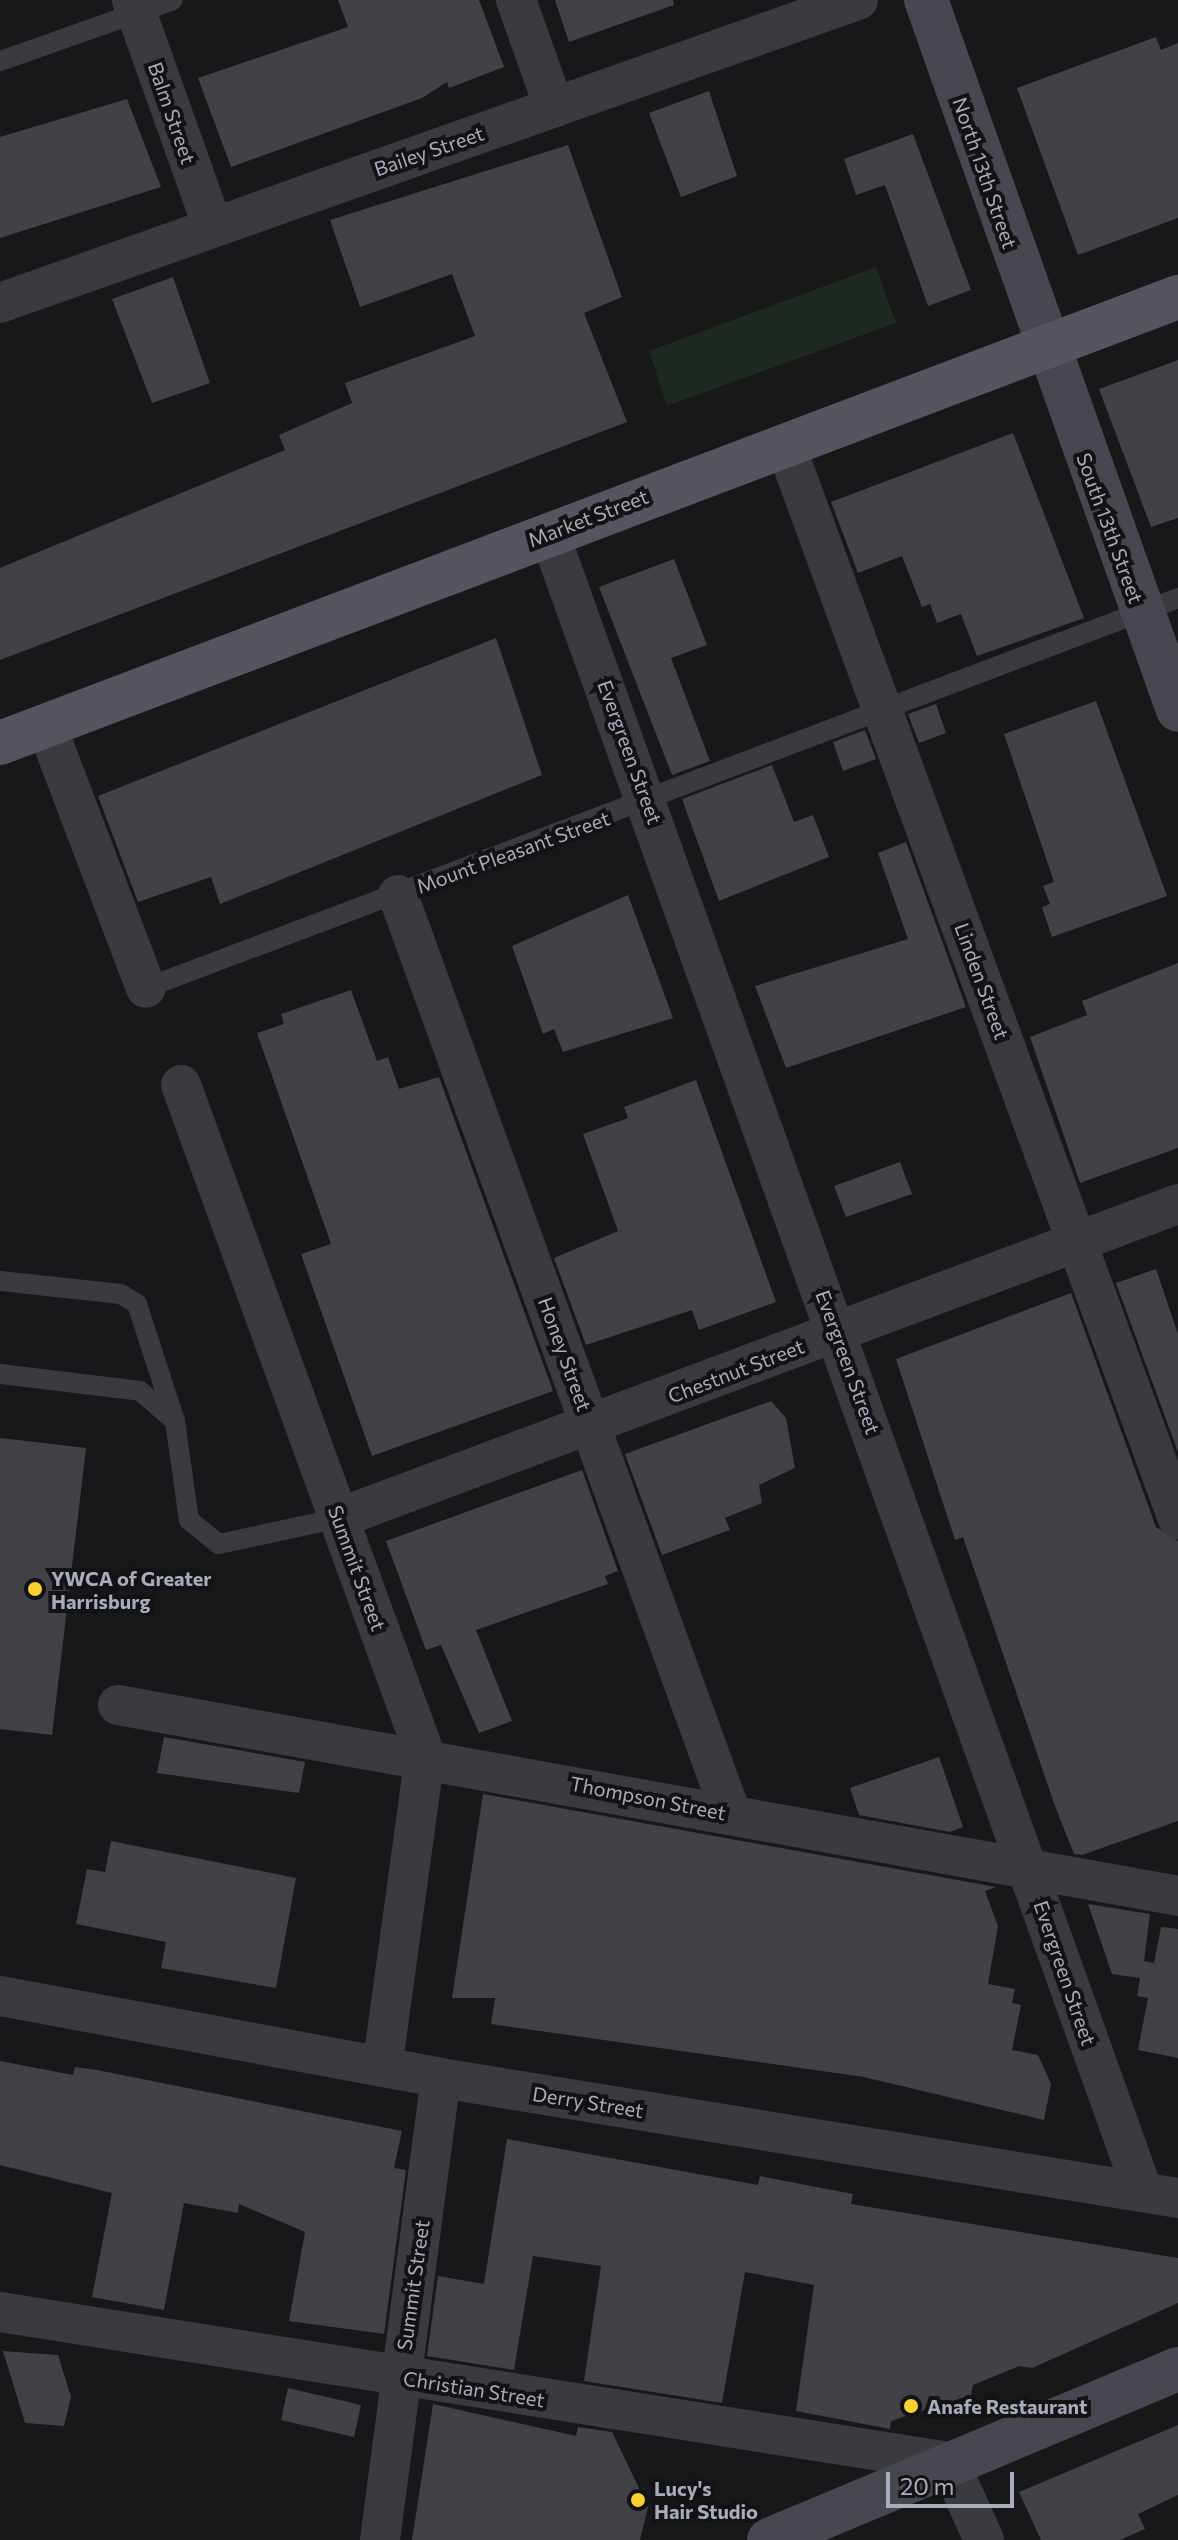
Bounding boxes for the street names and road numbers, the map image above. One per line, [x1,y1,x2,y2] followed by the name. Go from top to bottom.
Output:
[143,59,201,167] street label: Balm Street
[948,94,1022,252] street label: North 13th Street
[371,121,487,181] street label: Bailey Street
[1072,450,1148,606] street label: South 13th Street
[525,484,651,552] street label: Market Street
[593,677,667,827] street label: Evergreen Street
[413,806,613,898] street label: Mount Pleasant Street
[950,920,1014,1042] street label: Linden Street
[811,1287,885,1437] street label: Evergreen Street
[533,1294,597,1414] street label: Honey Street
[664,1334,808,1408] street label: Chestnut Street
[323,1502,391,1634] street label: Summit Street
[568,1771,728,1825] street label: Thompson Street
[1029,1898,1101,2048] street label: Evergreen Street
[531,2081,645,2123] street label: Derry Street
[392,2218,434,2352] street label: Summit Street
[402,2366,546,2412] street label: Christian Street

